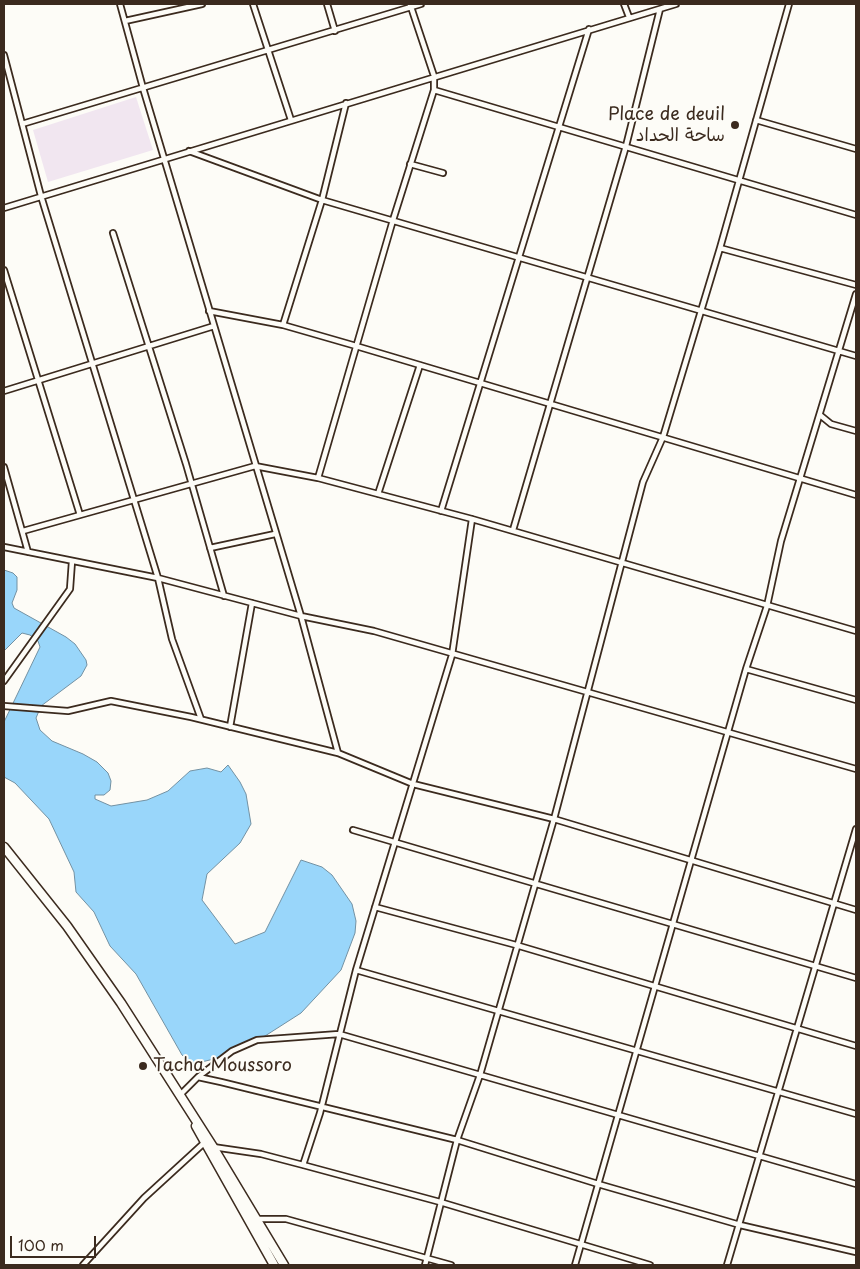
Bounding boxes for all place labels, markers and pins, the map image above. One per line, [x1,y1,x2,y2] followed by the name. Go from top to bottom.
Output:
[608,104,725,146] place label: Place de deuil ساحة الحداد
[729,119,741,131] marker: Place de deuil ساحة الحداد
[153,1055,292,1077] place label: Tacha Moussoro
[137,1060,149,1072] marker: Tacha Moussoro

